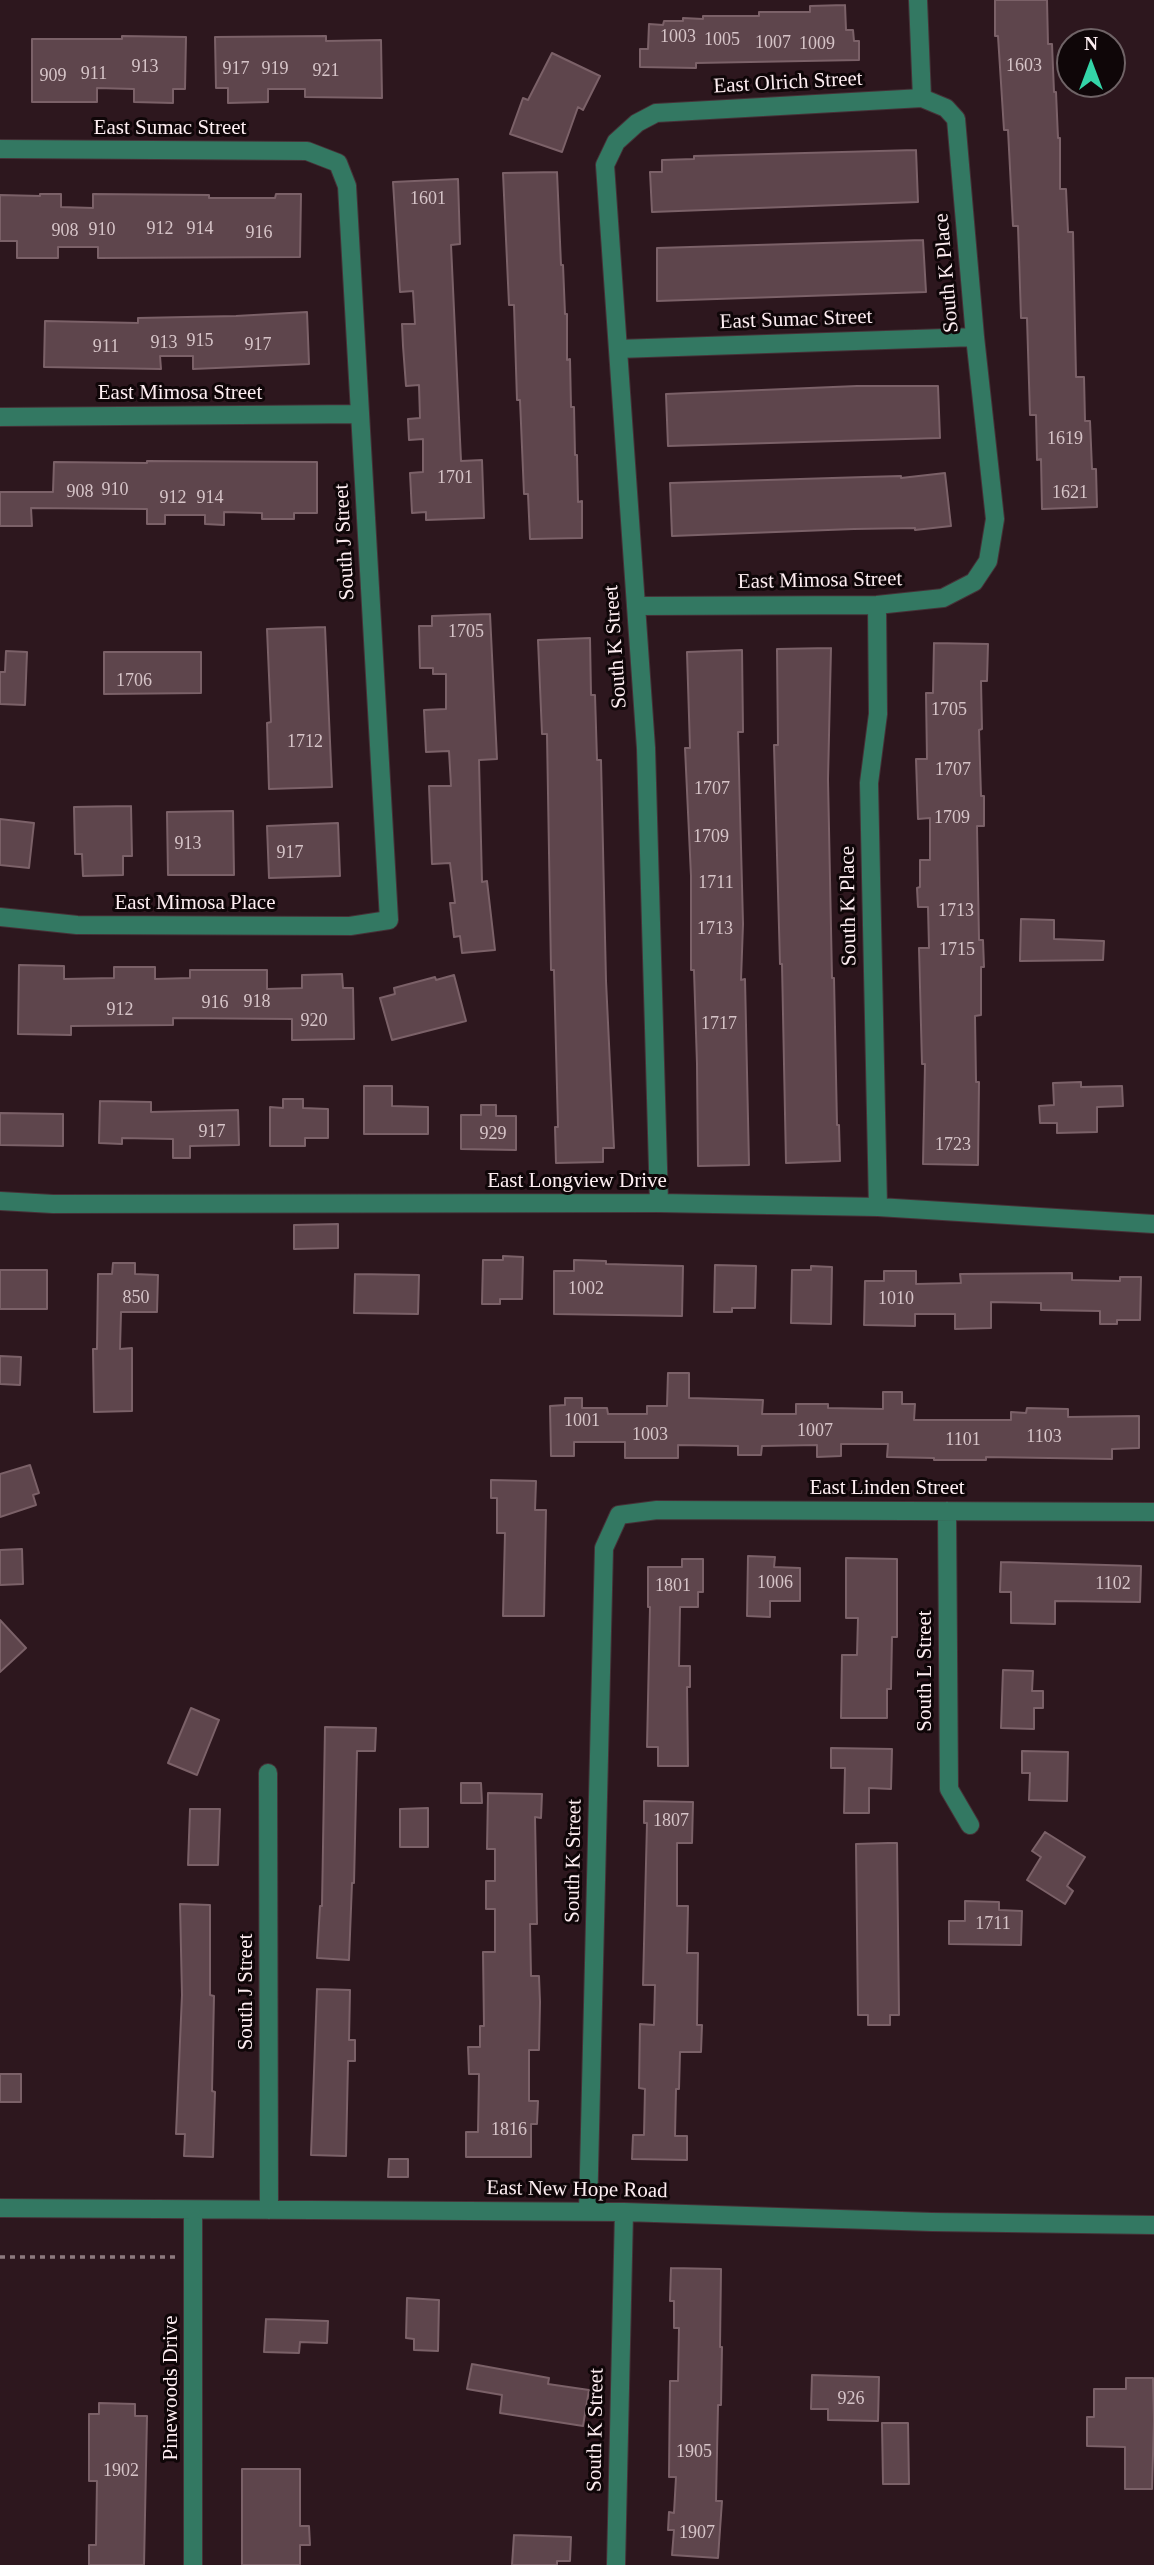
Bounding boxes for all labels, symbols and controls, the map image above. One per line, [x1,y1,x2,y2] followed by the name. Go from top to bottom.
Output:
[660,26,696,48] house number: 1003
[1056,28,1126,98] north arrow
[704,29,740,51] house number: 1005
[755,32,791,54] house number: 1007
[799,33,835,55] house number: 1009
[1084,33,1098,54] text: N
[1006,55,1042,77] house number: 1603
[132,56,159,78] house number: 913
[222,58,250,80] house number: 917
[262,58,288,80] house number: 919
[312,60,340,82] house number: 921
[81,63,107,85] house number: 911
[40,65,66,87] house number: 909
[713,67,863,99] street label: East Olrich Street
[94,115,246,141] street label: East Sumac Street
[410,188,446,210] house number: 1601
[929,212,965,334] street label: South K Place
[146,218,174,240] house number: 912
[187,218,214,240] house number: 914
[88,219,116,241] house number: 910
[52,220,78,242] house number: 908
[246,222,272,244] house number: 916
[719,305,873,335] street label: East Sumac Street
[187,330,214,352] house number: 915
[150,332,177,354] house number: 913
[244,334,272,356] house number: 917
[93,336,119,358] house number: 911
[98,380,262,406] street label: East Mimosa Street
[1047,428,1083,450] house number: 1619
[437,467,473,489] house number: 1701
[101,479,128,501] house number: 910
[66,481,94,503] house number: 908
[1052,482,1088,504] house number: 1621
[329,483,361,601] street label: South J Street
[160,487,187,509] house number: 912
[196,487,224,509] house number: 914
[738,567,902,595] street label: East Mimosa Street
[599,584,633,710] street label: South K Street
[448,621,484,643] house number: 1705
[116,670,152,692] house number: 1706
[931,699,967,721] house number: 1705
[287,731,323,753] house number: 1712
[935,759,971,781] house number: 1707
[694,778,730,800] house number: 1707
[934,807,970,829] house number: 1709
[693,826,729,848] house number: 1709
[174,833,202,855] house number: 913
[276,842,304,864] house number: 917
[835,846,863,966] street label: South K Place
[698,872,734,894] house number: 1711
[115,890,275,916] street label: East Mimosa Place
[938,900,974,922] house number: 1713
[697,918,733,940] house number: 1713
[939,939,975,961] house number: 1715
[244,991,270,1013] house number: 918
[202,992,229,1014] house number: 916
[106,999,134,1021] house number: 912
[300,1010,328,1032] house number: 920
[701,1013,737,1035] house number: 1717
[198,1121,226,1143] house number: 917
[480,1123,506,1145] house number: 929
[935,1134,971,1156] house number: 1723
[487,1168,667,1194] street label: East Longview Drive
[568,1278,604,1300] house number: 1002
[122,1287,149,1309] house number: 850
[878,1288,914,1310] house number: 1010
[564,1410,600,1432] house number: 1001
[797,1420,833,1442] house number: 1007
[632,1424,668,1446] house number: 1003
[1026,1426,1062,1448] house number: 1103
[945,1429,981,1451] house number: 1101
[809,1475,965,1501] street label: East Linden Street
[757,1572,793,1594] house number: 1006
[1095,1573,1131,1595] house number: 1102
[655,1575,691,1597] house number: 1801
[912,1610,938,1732] street label: South L Street
[560,1799,588,1923] street label: South K Street
[653,1810,689,1832] house number: 1807
[975,1913,1011,1935] house number: 1711
[233,1934,259,2050] street label: South J Street
[491,2119,527,2141] house number: 1816
[486,2176,668,2204] street label: East New Hope Road
[158,2315,184,2461] street label: Pinewoods Drive
[582,2368,610,2492] street label: South K Street
[838,2388,864,2410] house number: 926
[676,2441,712,2463] house number: 1905
[103,2460,139,2482] house number: 1902
[679,2522,715,2544] house number: 1907

